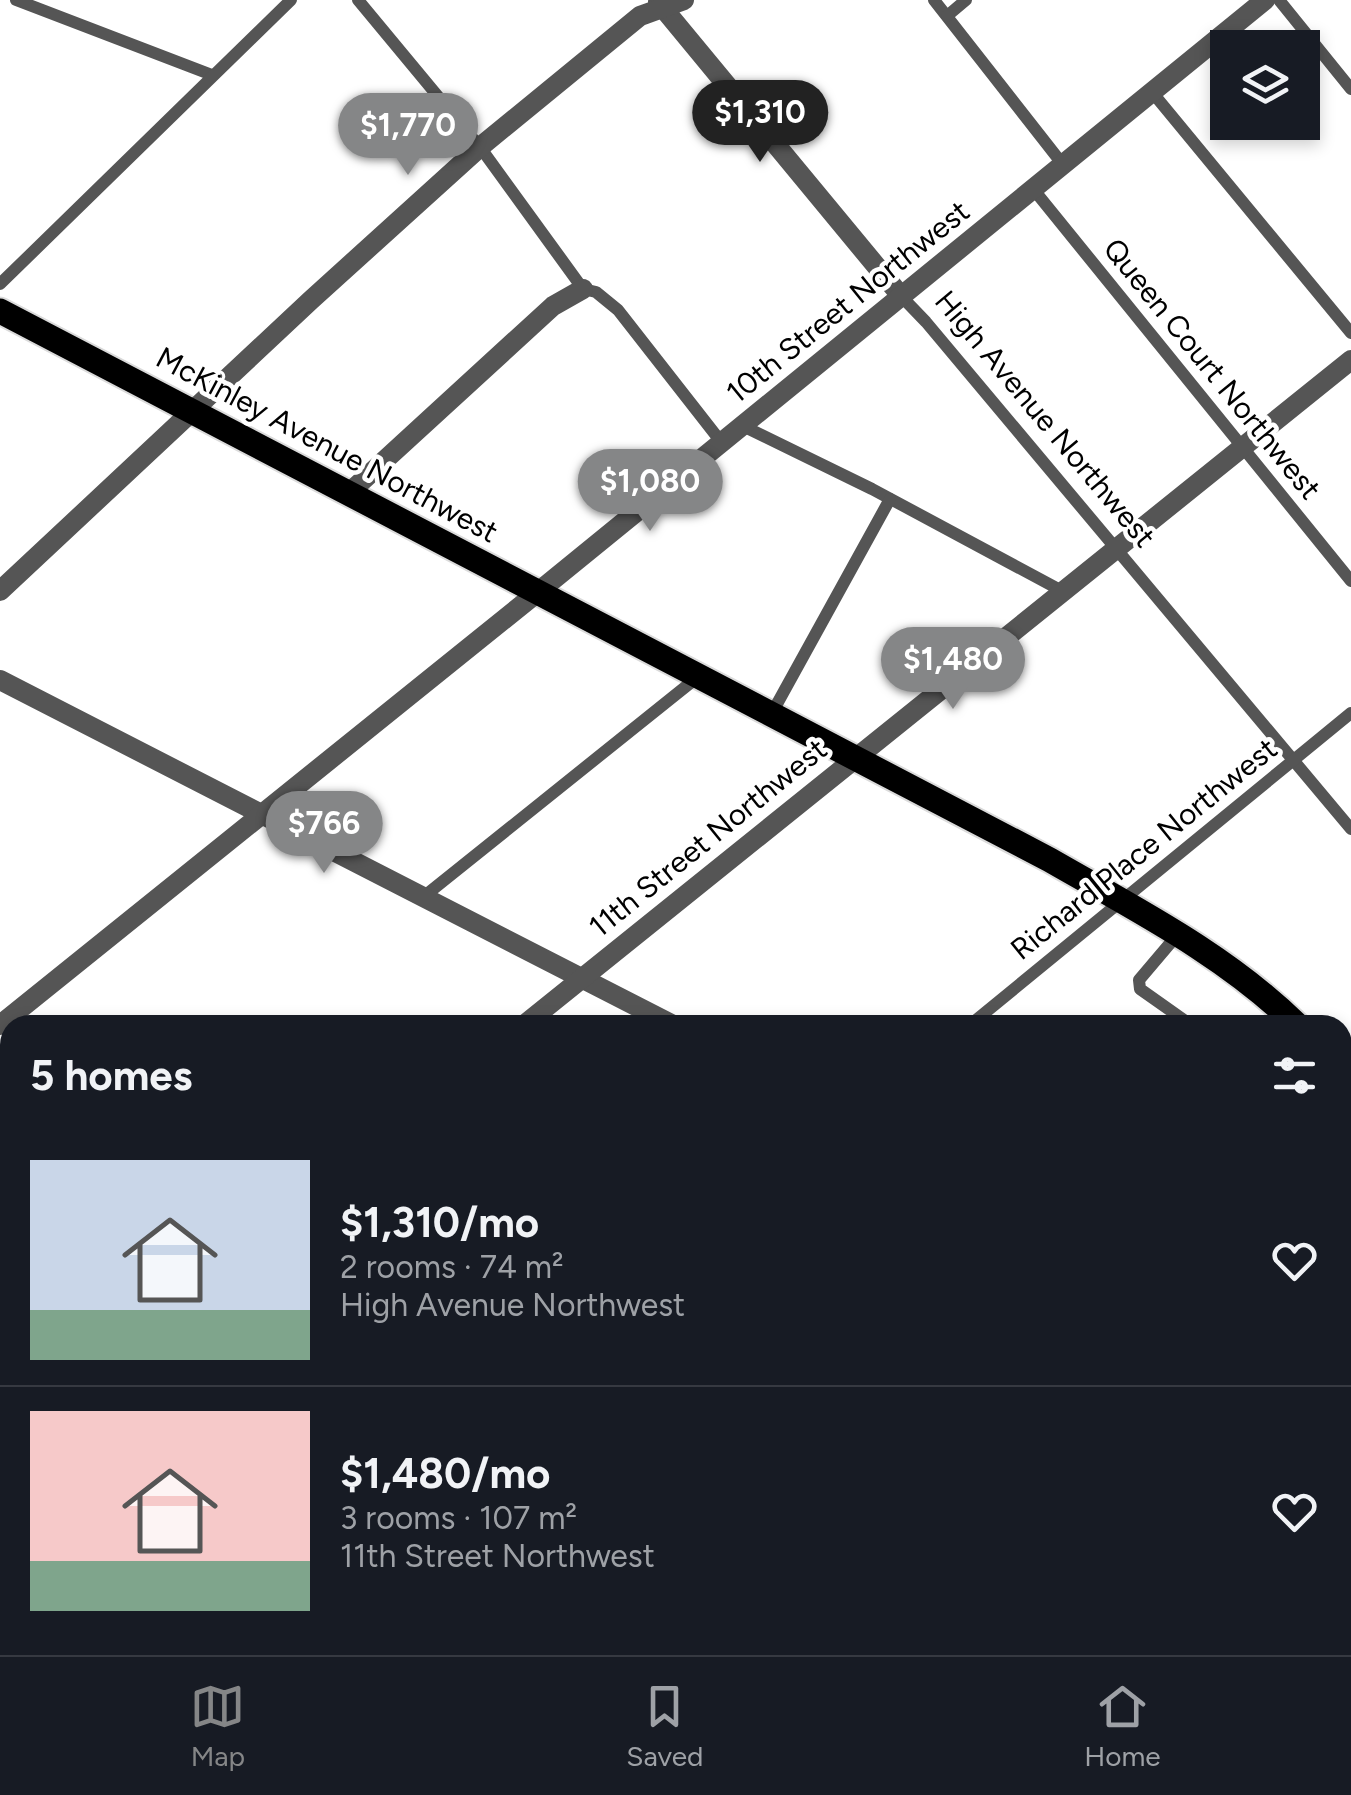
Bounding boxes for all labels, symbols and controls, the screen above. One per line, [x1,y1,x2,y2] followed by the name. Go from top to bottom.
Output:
[1210,30,1320,140] map controls
[1210,30,1320,140] button: layers
[679,80,841,165] pin: $1,310
[327,93,489,178] pin: $1,770
[714,93,806,131] text: $1,310
[360,106,456,144] text: $1,770
[719,192,977,411] street label: 10th Street Northwest
[1096,231,1329,507] street label: Queen Court Northwest
[927,283,1164,555] street label: High Avenue Northwest
[150,339,504,550] street label: McKinley Avenue Northwest
[569,449,731,534] pin: $1,080
[600,462,700,500] text: $1,080
[872,627,1034,712] pin: $1,480
[903,640,1003,678] text: $1,480
[581,730,834,945] street label: 11th Street Northwest
[1003,730,1284,967] street label: Richard Place Northwest
[265,791,383,876] pin: $766
[288,804,360,842] text: $766
[1267,1048,1322,1103] icon: filters
[30,1050,192,1101] text: 5 homes
[340,1197,539,1248] text: $1,310/mo
[110,1200,230,1320] icon: home
[1267,1233,1322,1288] icon: heart
[340,1248,564,1286] text: 2 rooms · 74 m²
[340,1286,685,1324] text: High Avenue Northwest
[340,1448,550,1499] text: $1,480/mo
[110,1451,230,1571] icon: home
[1267,1484,1322,1539] icon: heart
[340,1499,577,1537] text: 3 rooms · 107 m²
[340,1537,655,1575] text: 11th Street Northwest
[190,1679,245,1773] tab: Map
[626,1679,703,1773] tab: Saved
[1084,1679,1161,1773] tab: Home

